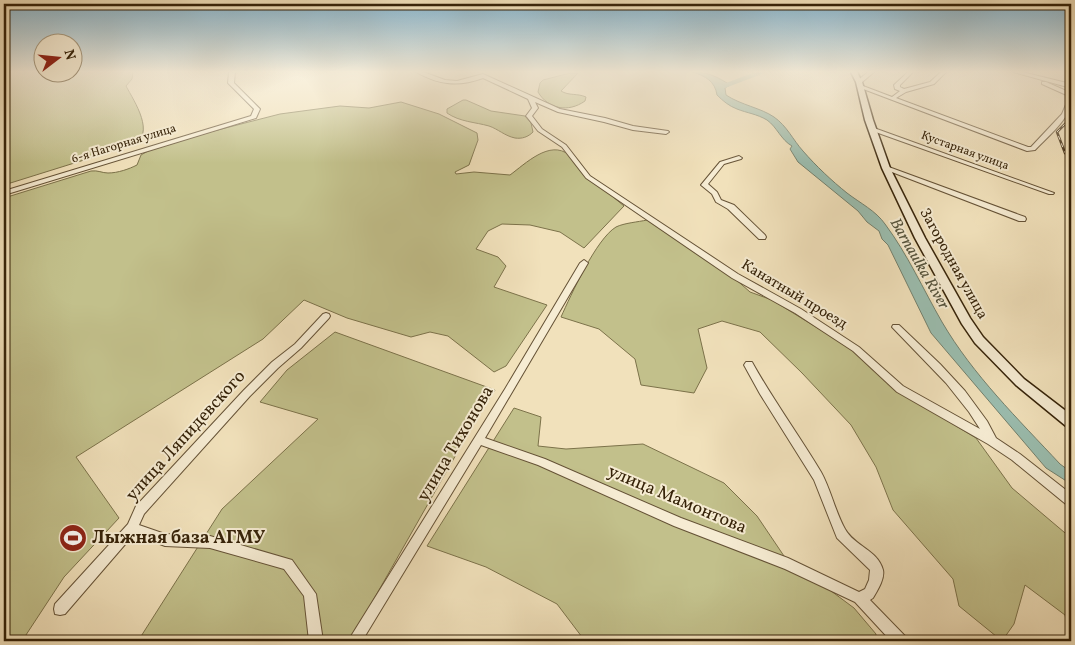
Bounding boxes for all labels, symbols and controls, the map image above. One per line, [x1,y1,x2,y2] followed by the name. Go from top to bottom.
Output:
[32,32,82,82] north arrow
[59,47,80,62] text: N
[70,120,178,168] street label: 6-я Нагорная улица
[919,128,1011,174] street label: Кустарная улица
[914,205,992,323] street label: Загородная улица
[884,214,955,315] water label: Barnaulka River
[737,255,851,335] street label: Канатный проезд
[120,365,252,507] street label: улица Ляпидевского
[412,381,501,507] street label: улица Тихонова
[604,459,750,541] street label: улица Мамонтова
[58,523,88,553] sports icon: Лыжная база АГМУ
[92,526,265,551] place label: Лыжная база АГМУ

